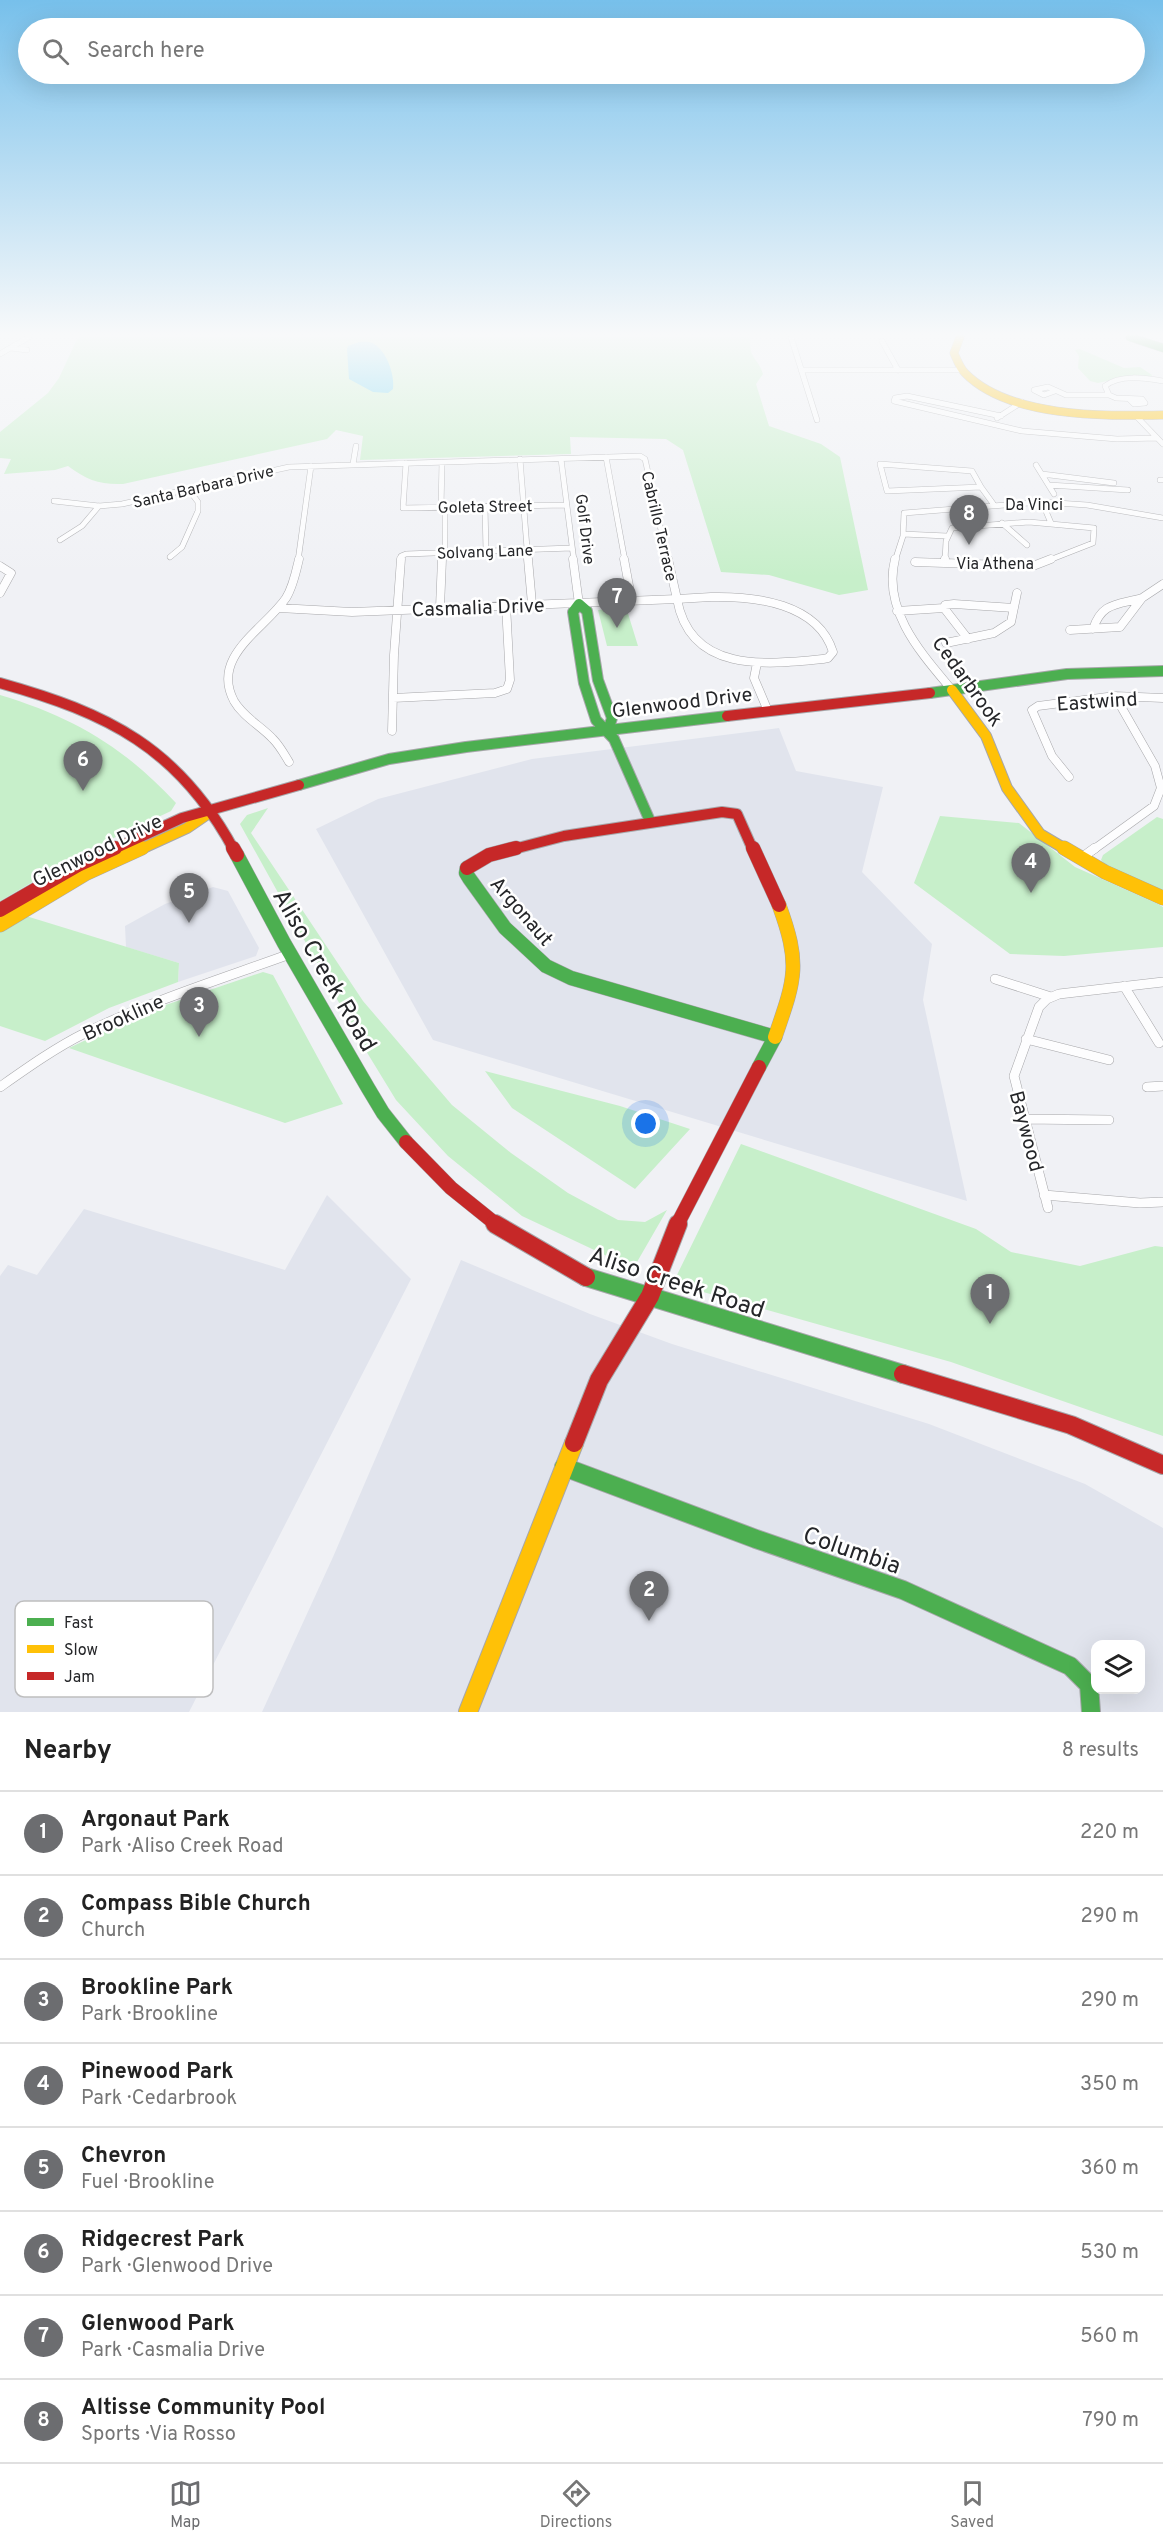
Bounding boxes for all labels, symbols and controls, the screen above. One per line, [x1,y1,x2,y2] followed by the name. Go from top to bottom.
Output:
[18,18,1145,84] search box
[39,35,72,68] icon: search
[87,38,205,65] text: Search here
[131,462,276,514] street label: Santa Barbara Drive
[636,469,680,583] street label: Cabrillo Terrace
[570,493,598,566] street label: Golf Drive
[950,496,988,545] pin: 8
[1005,496,1063,516] street label: Da Vinci
[438,497,533,519] street label: Goleta Street
[437,541,534,565] street label: Solvang Lane
[956,555,1034,575] street label: Via Athena
[598,578,636,628] pin: 7
[411,594,545,624] street label: Casmalia Drive
[925,632,1008,733] street label: Cedarbrook
[610,682,754,726] street label: Glenwood Drive
[1056,687,1138,719] street label: Eastwind
[64,742,103,791] pin: 6
[29,809,167,894] street label: Glenwood Drive
[1012,844,1050,893] pin: 4
[483,872,558,952] street label: Argonaut
[170,874,208,923] pin: 5
[264,884,382,1058] street label: Aliso Creek Road
[180,988,218,1037] pin: 3
[79,989,169,1048] street label: Brookline
[1002,1088,1048,1175] street label: Baywood
[631,1109,660,1138] your location
[585,1241,768,1326] street label: Aliso Creek Road
[970,1274,1010,1324] pin: 1
[798,1521,904,1583] street label: Columbia
[630,1572,668,1621] pin: 2
[15,1601,213,1697] legend
[64,1614,94,1634] text: Fast
[1091,1640,1145,1694] map controls
[1091,1640,1145,1694] button: layers
[64,1641,98,1661] text: Slow
[64,1668,95,1688] text: Jam
[24,1735,112,1768] text: Nearby
[1062,1738,1139,1764] text: 8 results
[81,1807,230,1834] text: Argonaut Park
[40,1820,48,1846] text: 1
[1080,1820,1139,1846] text: 220 m
[81,1834,284,1860] text: Park · Aliso Creek Road
[81,1891,311,1918] text: Compass Bible Church
[37,1904,50,1930] text: 2
[1081,1904,1139,1930] text: 290 m
[81,1918,145,1944] text: Church
[81,1975,233,2002] text: Brookline Park
[38,1988,50,2014] text: 3
[1081,1988,1139,2014] text: 290 m
[81,2002,218,2028] text: Park · Brookline
[81,2059,234,2086] text: Pinewood Park
[37,2072,50,2098] text: 4
[1080,2072,1139,2098] text: 350 m
[81,2086,237,2112] text: Park · Cedarbrook
[81,2143,166,2170] text: Chevron
[37,2156,50,2182] text: 5
[1081,2156,1139,2182] text: 360 m
[81,2170,214,2196] text: Fuel · Brookline
[81,2227,245,2254] text: Ridgecrest Park
[37,2240,50,2266] text: 6
[1080,2240,1139,2266] text: 530 m
[81,2254,273,2280] text: Park · Glenwood Drive
[81,2311,235,2338] text: Glenwood Park
[38,2324,49,2350] text: 7
[1080,2324,1139,2350] text: 560 m
[81,2338,265,2364] text: Park · Casmalia Drive
[81,2395,325,2422] text: Altisse Community Pool
[37,2408,50,2434] text: 8
[1082,2408,1139,2434] text: 790 m
[81,2422,236,2448] text: Sports · Via Rosso
[169,2477,202,2533] tab: Map
[540,2477,612,2533] tab: Directions
[950,2477,994,2533] tab: Saved

